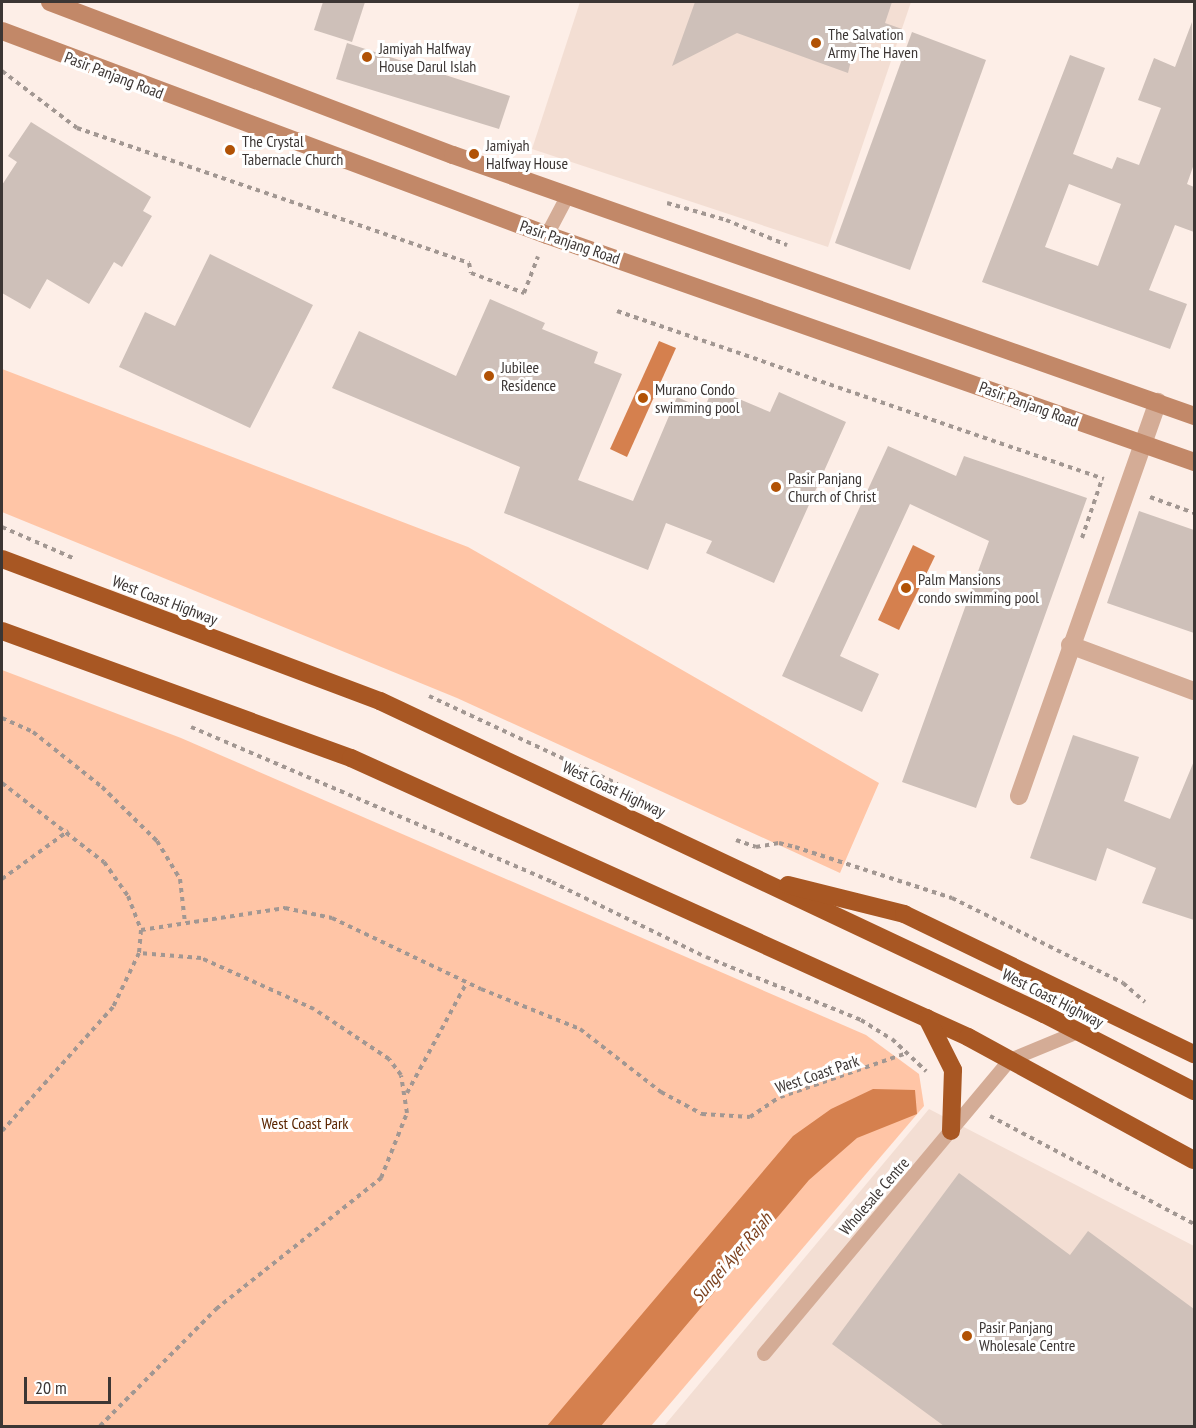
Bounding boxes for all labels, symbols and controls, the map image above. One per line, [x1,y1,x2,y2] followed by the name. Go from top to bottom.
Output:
[828,24,919,62] place label: The Salvation Army The Haven
[809,36,823,50] marker: The Salvation Army The Haven
[379,38,476,76] place label: Jamiyah Halfway House Darul Islah
[62,47,166,103] street label: Pasir Panjang Road
[360,50,374,64] marker: Jamiyah Halfway House Darul Islah
[242,131,343,169] place label: The Crystal Tabernacle Church
[486,135,569,173] place label: Jamiyah Halfway House
[223,143,237,157] marker: The Crystal Tabernacle Church
[467,147,481,161] marker: Jamiyah Halfway House
[517,216,623,268] street label: Pasir Panjang Road
[501,357,556,395] place label: Jubilee Residence
[482,369,496,383] marker: Jubilee Residence
[977,377,1081,431] street label: Pasir Panjang Road
[655,379,739,417] place label: Murano Condo swimming pool
[636,391,650,405] marker: Murano Condo swimming pool
[788,468,876,506] place label: Pasir Panjang Church of Christ
[769,480,783,494] marker: Pasir Panjang Church of Christ
[918,569,1039,607] place label: Palm Mansions condo swimming pool
[110,571,220,629] street label: West Coast Highway
[899,581,913,595] marker: Palm Mansions condo swimming pool
[560,757,668,821] street label: West Coast Highway
[999,964,1107,1032] street label: West Coast Highway
[773,1051,861,1097] street label: West Coast Park
[261,1113,349,1133] park label: West Coast Park
[835,1153,913,1239] street label: Wholesale Centre
[687,1209,777,1307] water label: Sungei Ayer Rajah
[979,1317,1075,1355] place label: Pasir Panjang Wholesale Centre
[960,1329,974,1343] marker: Pasir Panjang Wholesale Centre
[27,1365,114,1403] scale bar
[35,1376,67,1399] text: 20 m

